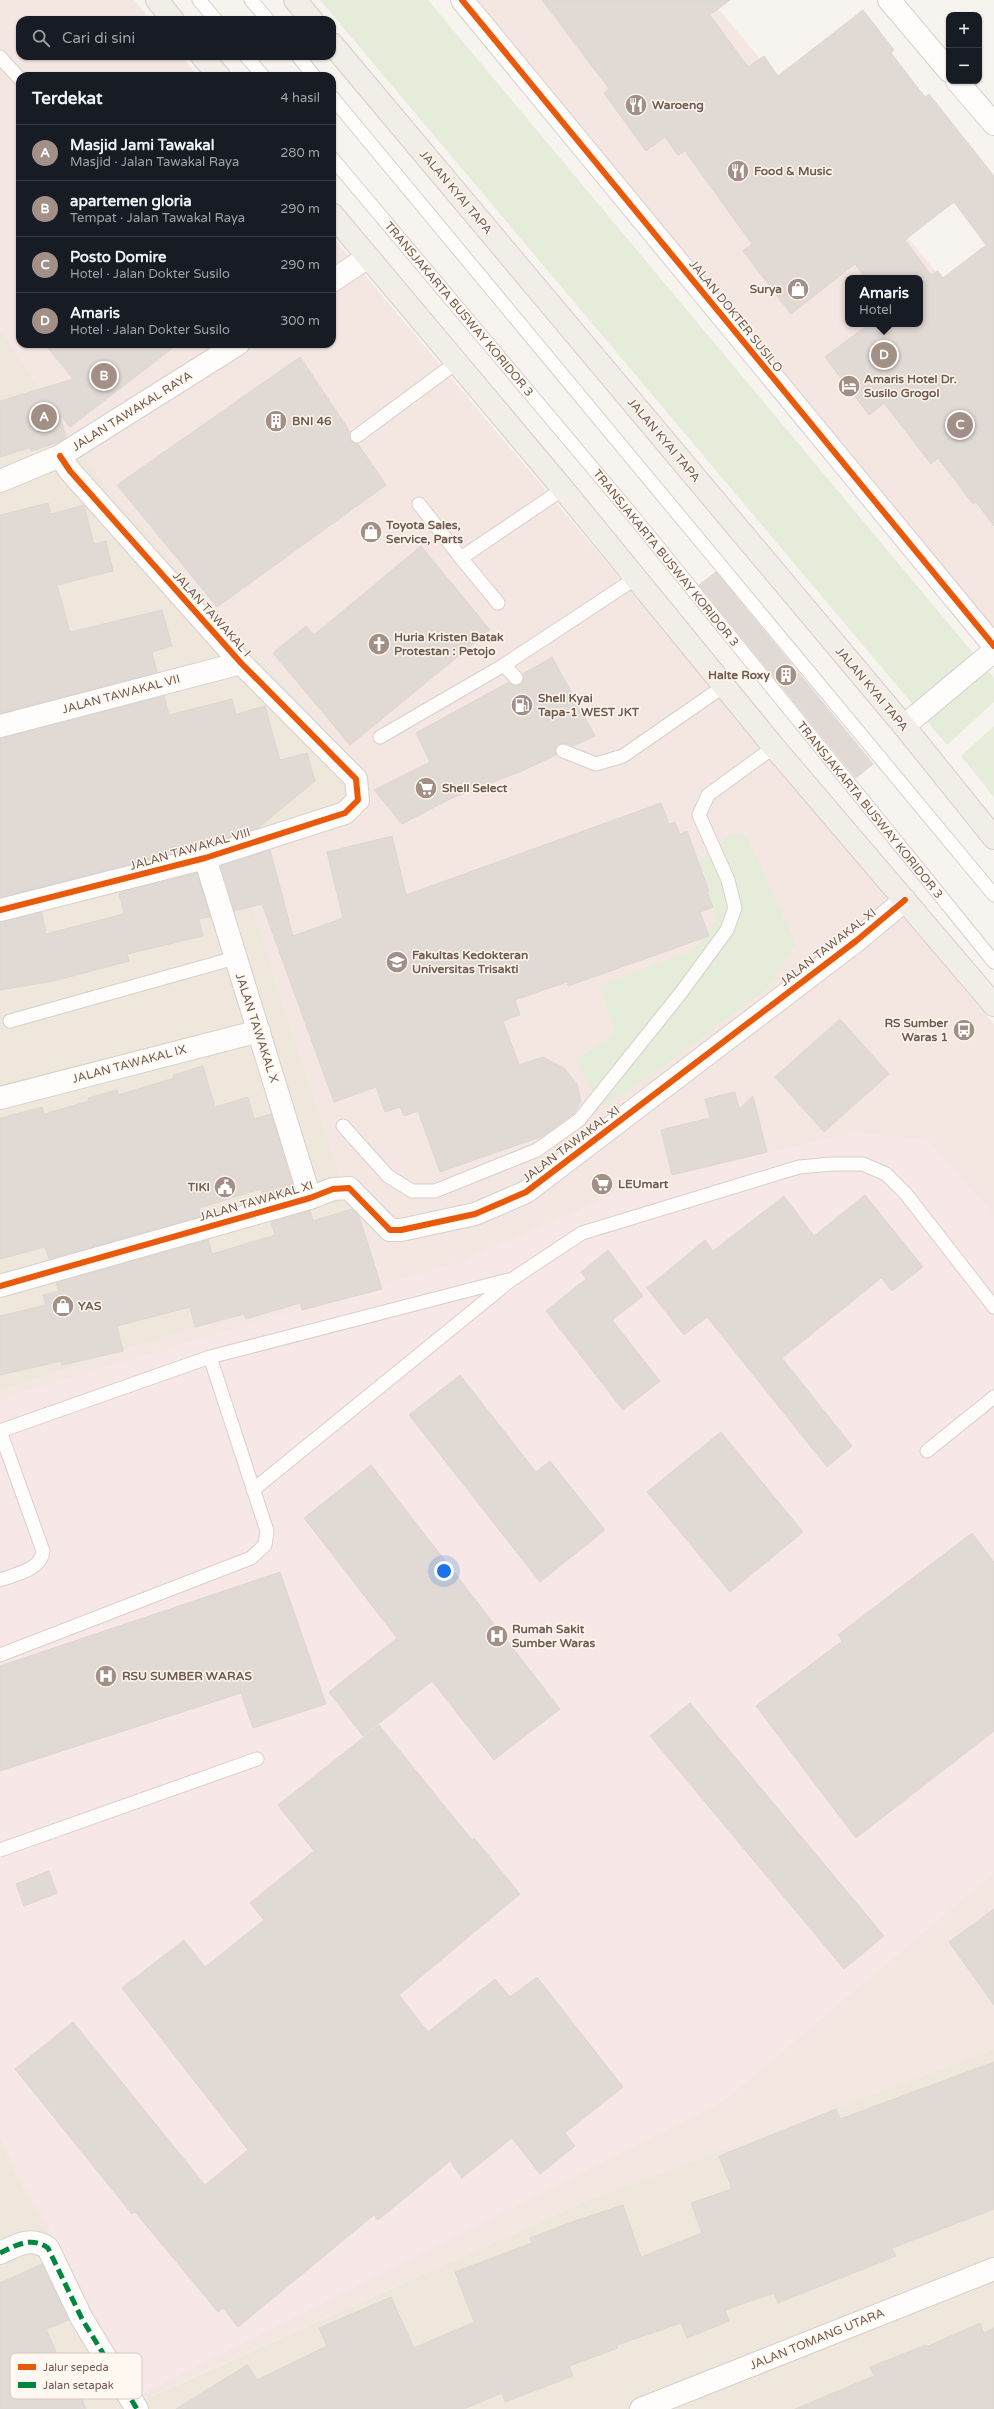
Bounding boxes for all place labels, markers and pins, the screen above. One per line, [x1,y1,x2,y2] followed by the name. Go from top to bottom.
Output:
[623,92,649,118] restaurant icon: Waroeng
[652,98,704,113] place label: Waroeng
[725,158,751,184] restaurant icon: Food & Music
[754,164,832,178] place label: Food & Music
[785,276,811,302] shop icon: Surya
[750,282,782,297] place label: Surya
[871,340,897,370] pin: D
[91,361,117,391] pin: B
[864,372,957,401] place label: Amaris Hotel Dr. Susilo Grogol
[836,373,862,399] hotel icon: Amaris Hotel Dr. Susilo Grogol
[31,402,57,432] pin: A
[263,408,289,434] building icon: BNI 46
[947,410,973,440] pin: C
[292,414,332,428] place label: BNI 46
[385,518,463,546] place label: Toyota Sales, Service, Parts
[358,519,384,545] shop icon: Toyota Sales, Service, Parts
[394,630,504,659] place label: Huria Kristen Batak Protestan : Petojo
[366,631,392,657] church icon: Huria Kristen Batak Protestan : Petojo
[773,662,799,688] building icon: Halte Roxy
[708,668,771,683] place label: Halte Roxy
[537,691,640,720] place label: Shell Kyai Tapa-1 WEST JKT
[509,692,535,718] fuel station icon: Shell Kyai Tapa-1 WEST JKT
[413,775,439,801] supermarket icon: Shell Select
[442,781,508,795] place label: Shell Select
[412,948,528,976] place label: Fakultas Kedokteran Universitas Trisakti
[384,949,410,975] school or university icon: Fakultas Kedokteran Universitas Trisakti
[884,1016,948,1044] place label: RS Sumber Waras 1
[951,1017,977,1043] bus stop icon: RS Sumber Waras 1
[589,1171,615,1197] supermarket icon: LEUmart
[212,1174,238,1200] public building icon: TIKI
[618,1177,669,1191] place label: LEUmart
[187,1180,210,1194] place label: TIKI
[50,1293,76,1319] shop icon: YAS
[78,1299,102,1313] place label: YAS
[512,1622,595,1650] place label: Rumah Sakit Sumber Waras
[484,1623,510,1649] hospital icon: Rumah Sakit Sumber Waras
[93,1663,119,1689] hospital icon: RSU SUMBER WARAS
[122,1669,252,1683] place label: RSU SUMBER WARAS

